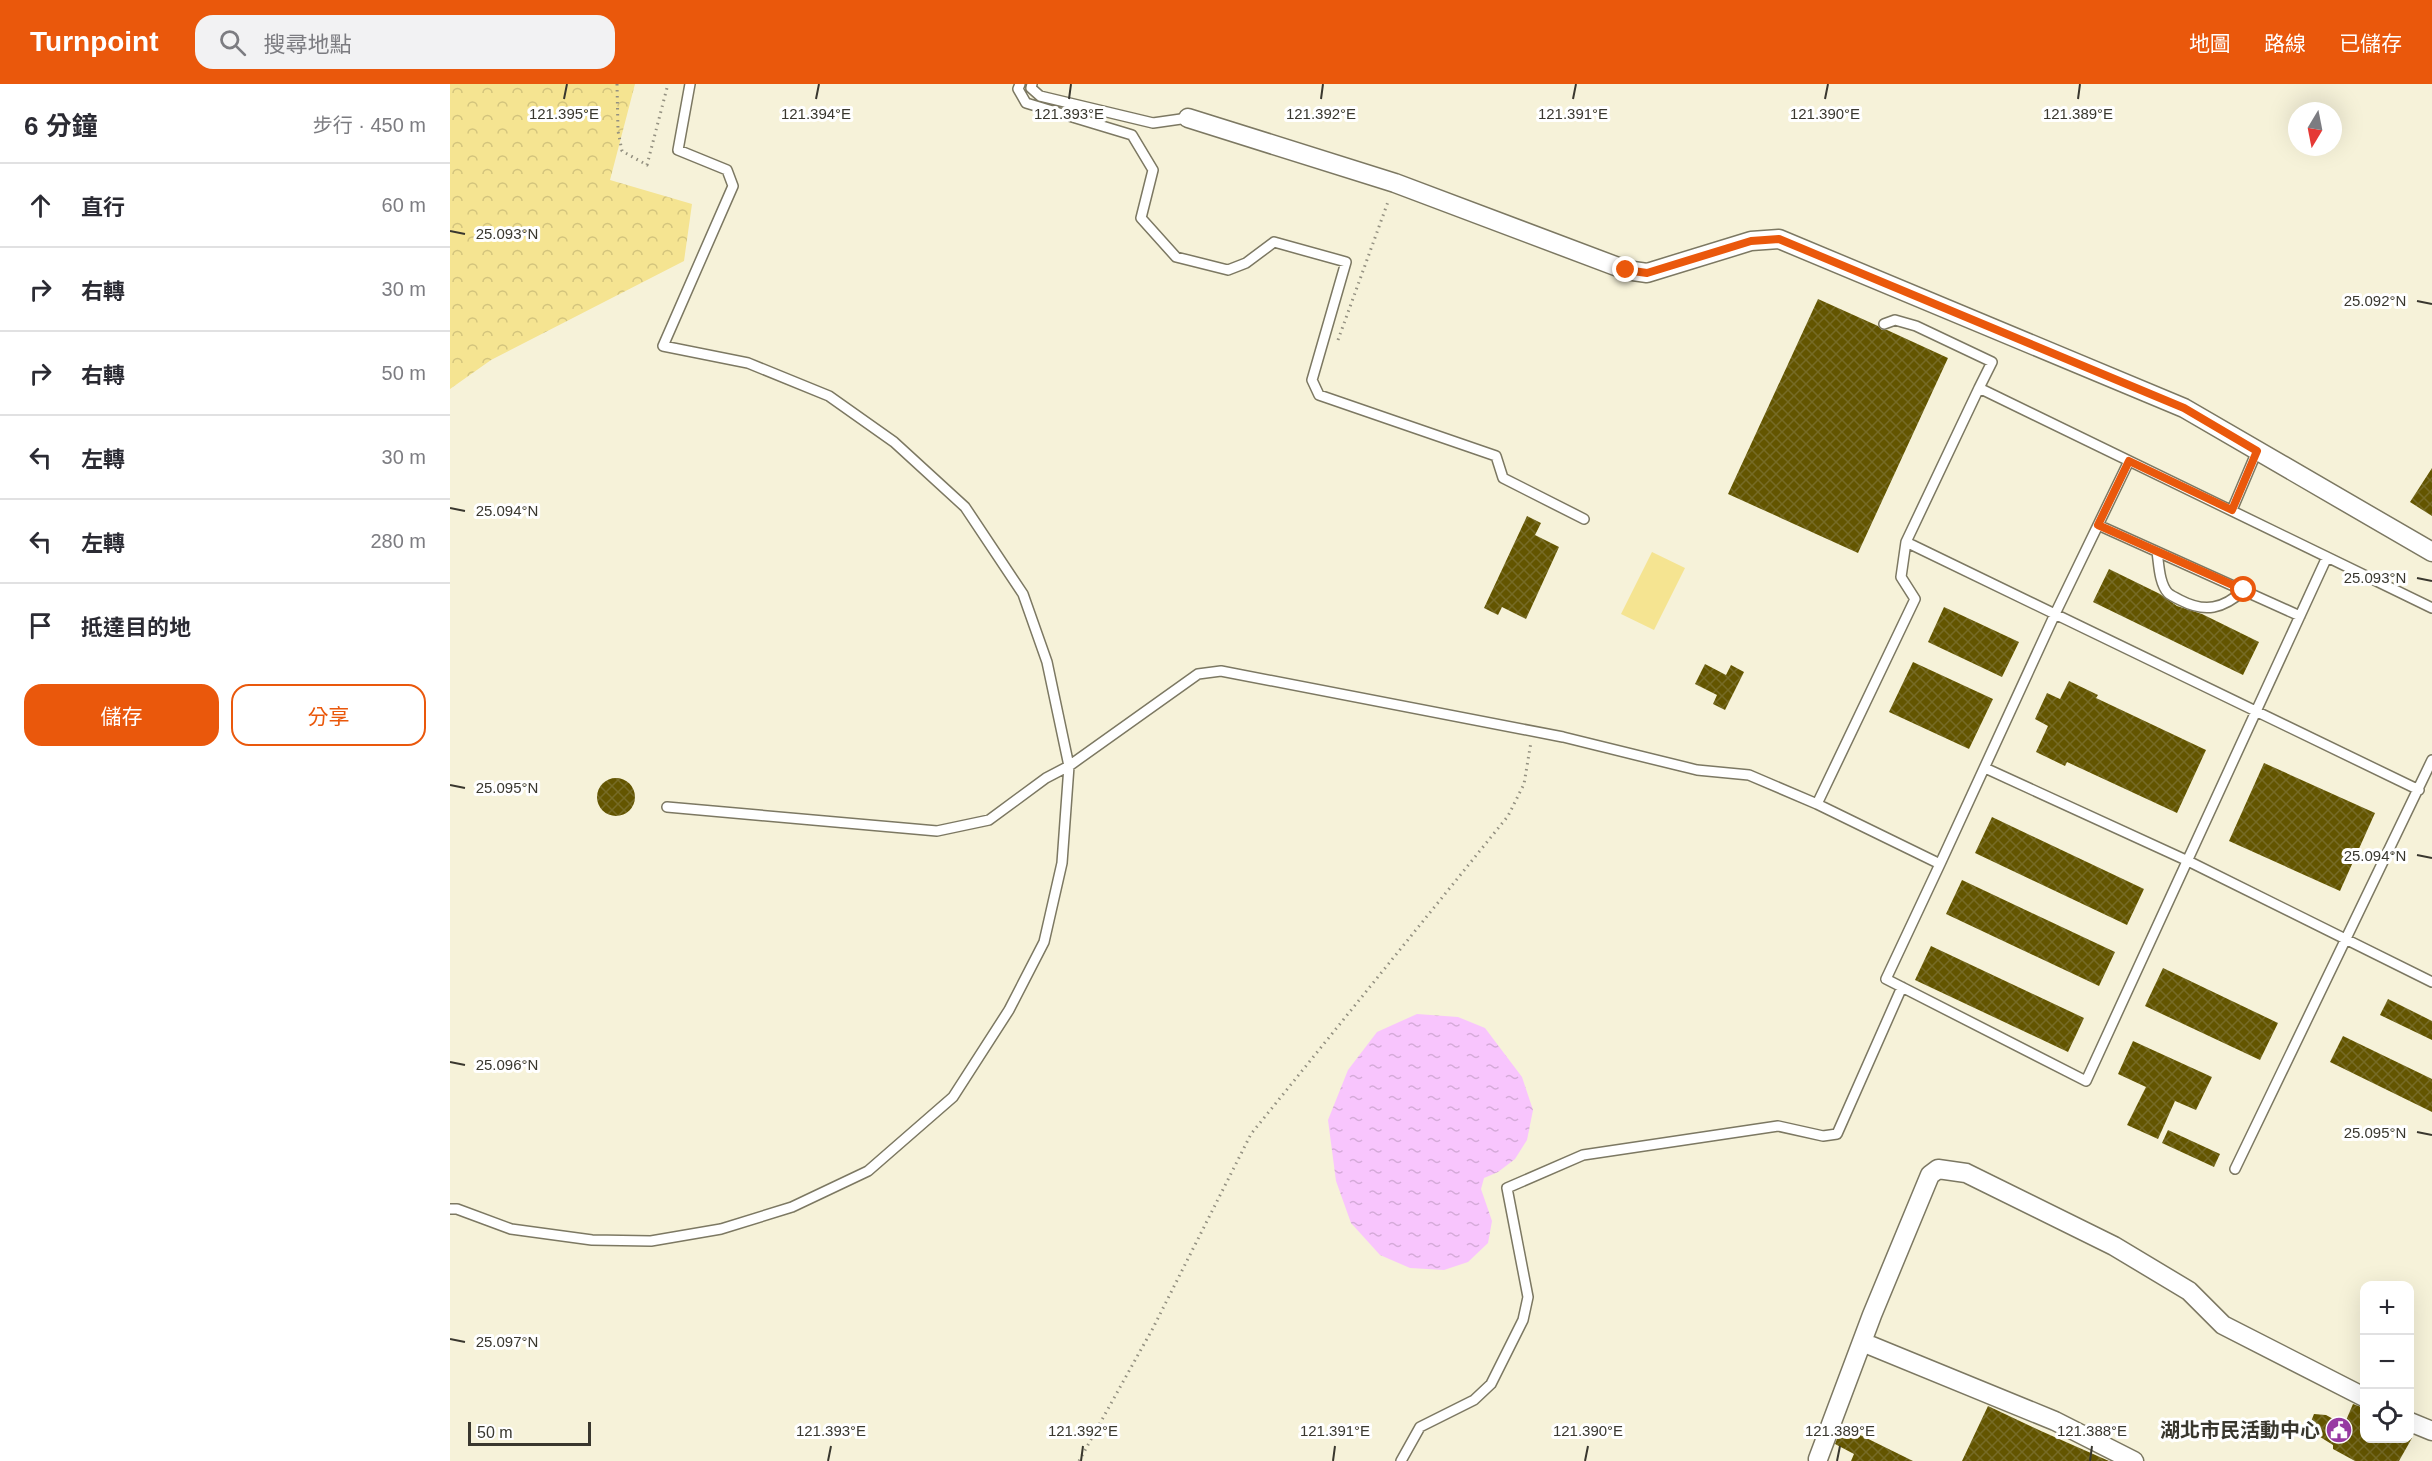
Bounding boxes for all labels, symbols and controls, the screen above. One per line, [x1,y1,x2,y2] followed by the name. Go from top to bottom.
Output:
[195,15,615,69] search box
[30,26,159,57] text: Turnpoint
[216,26,249,59] icon: search
[264,32,352,57] text: 搜尋地點
[2189,32,2231,55] text: 地圖
[2264,32,2306,55] text: 路線
[2339,32,2402,55] text: 已儲存
[2288,102,2342,156] north arrow
[529,105,599,122] text: 121.395°E
[781,105,851,122] text: 121.394°E
[1034,105,1104,122] text: 121.393°E
[1286,105,1356,122] text: 121.392°E
[1538,105,1608,122] text: 121.391°E
[1790,105,1860,122] text: 121.390°E
[2043,105,2113,122] text: 121.389°E
[24,111,98,141] text: 6 分鐘
[313,114,426,136] text: 步行 · 450 m
[24,189,57,222] icon: ahead
[382,194,426,216] text: 60 m
[81,195,125,220] text: 直行
[476,225,538,242] text: 25.093°N
[1612,256,1638,282] route end
[24,273,57,306] icon: right
[382,278,426,300] text: 30 m
[81,279,125,304] text: 右轉
[2344,292,2406,309] text: 25.092°N
[24,357,57,390] icon: right
[382,362,426,384] text: 50 m
[81,363,125,388] text: 右轉
[24,441,57,474] icon: left
[382,446,426,468] text: 30 m
[81,447,125,472] text: 左轉
[476,502,538,519] text: 25.094°N
[24,525,57,558] icon: left
[370,530,426,552] text: 280 m
[81,531,125,556] text: 左轉
[2344,569,2406,586] text: 25.093°N
[2230,576,2256,602] route start
[24,609,57,642] icon: arrive
[81,615,191,640] text: 抵達目的地
[24,684,219,746] button: 儲存
[231,684,426,746] button: 分享
[476,779,538,796] text: 25.095°N
[2344,847,2406,864] text: 25.094°N
[476,1056,538,1073] text: 25.096°N
[2344,1124,2406,1141] text: 25.095°N
[2360,1281,2414,1443] map controls
[2360,1281,2414,1335] button: +
[476,1333,538,1350] text: 25.097°N
[2360,1335,2414,1389] button: −
[2360,1389,2414,1443] button: locate
[2324,1415,2354,1445] public building icon: 湖北市民活動中心
[468,1419,591,1446] scale bar
[2160,1419,2320,1441] place label: 湖北市民活動中心
[796,1422,866,1439] text: 121.393°E
[1048,1422,1118,1439] text: 121.392°E
[1300,1422,1370,1439] text: 121.391°E
[1553,1422,1623,1439] text: 121.390°E
[1805,1422,1875,1439] text: 121.389°E
[2057,1422,2127,1439] text: 121.388°E
[477,1424,513,1441] text: 50 m

